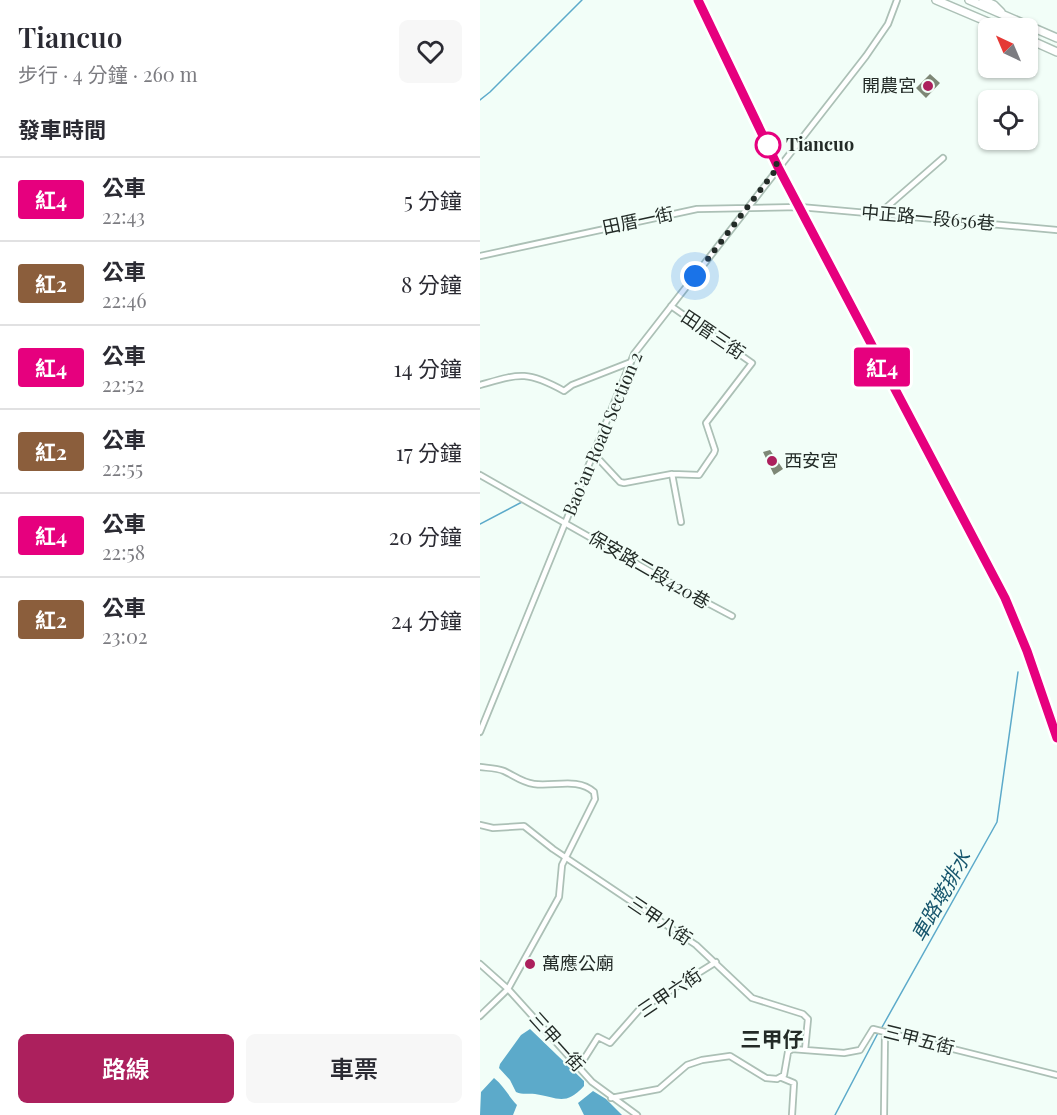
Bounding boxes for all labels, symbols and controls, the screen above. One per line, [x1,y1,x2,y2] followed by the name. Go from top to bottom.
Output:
[18,18,122,55] text: Tiancuo
[978,18,1038,78] north arrow
[978,18,1038,150] map controls
[399,20,462,83] button: heart
[18,60,198,87] text: 步行 · 4 分鐘 · 260 m
[862,73,916,97] place label: 開農宮
[921,79,935,93] marker: 開農宮
[978,90,1038,150] button: locate
[18,114,106,144] text: 發車時間
[755,132,781,158] marker: Tiancuo
[786,132,854,156] place label: Tiancuo
[102,172,146,202] text: 公車
[35,185,67,213] text: 紅4
[404,185,462,215] text: 5 分鐘
[860,199,996,235] street label: 中正路一段656巷
[600,201,676,239] street label: 田厝一街
[102,202,145,229] text: 22:43
[102,256,146,286] text: 公車
[680,261,710,291] your location
[35,269,67,297] text: 紅2
[401,269,462,299] text: 8 分鐘
[102,286,147,313] text: 22:46
[677,304,750,364] street label: 田厝三街
[102,340,146,370] text: 公車
[557,348,648,519] street label: Bao’an Road Section 2
[855,348,909,386] line badge: 紅4
[35,353,67,381] text: 紅4
[394,353,462,383] text: 14 分鐘
[866,353,898,381] text: 紅4
[102,370,144,397] text: 22:52
[102,424,146,454] text: 公車
[35,437,67,465] text: 紅2
[396,437,462,467] text: 17 分鐘
[784,448,838,472] place label: 西安宮
[102,454,143,481] text: 22:55
[765,454,779,468] marker: 西安宮
[102,508,146,538] text: 公車
[35,521,67,549] text: 紅4
[389,521,462,551] text: 20 分鐘
[584,525,715,614] street label: 保安路二段420巷
[102,538,145,565] text: 22:58
[102,592,146,622] text: 公車
[35,605,67,633] text: 紅2
[391,605,462,635] text: 24 分鐘
[102,622,148,649] text: 23:02
[904,844,976,946] water label: 車路墘排水
[624,890,697,950] street label: 三甲八街
[542,951,614,975] place label: 萬應公廟
[523,957,537,971] marker: 萬應公廟
[633,962,706,1022] street label: 三甲六街
[525,1007,591,1076] street label: 三甲一街
[881,1019,957,1059] street label: 三甲五街
[741,1024,804,1052] district label: 三甲仔
[18,1034,234,1103] button: 路線
[246,1034,462,1103] button: 車票

